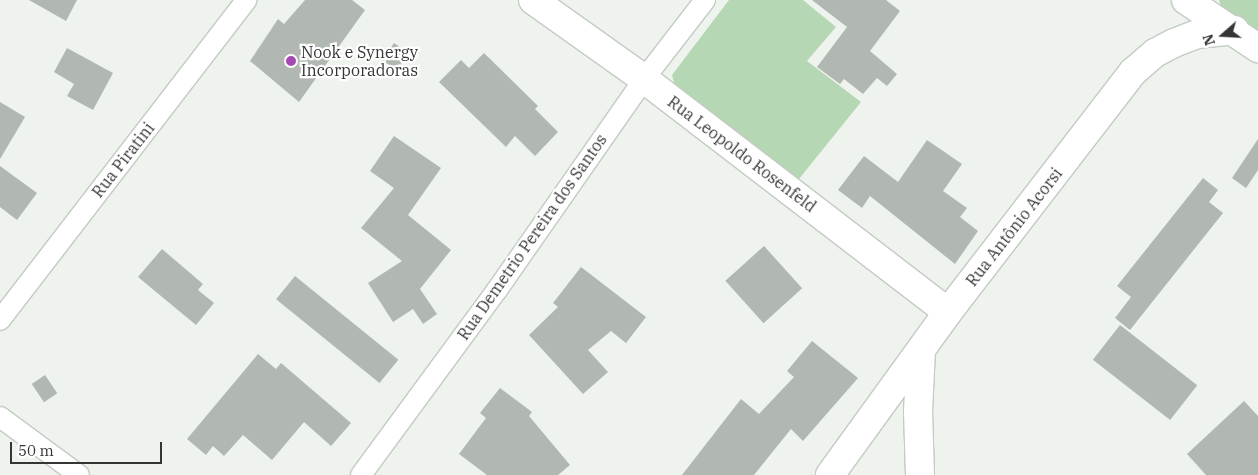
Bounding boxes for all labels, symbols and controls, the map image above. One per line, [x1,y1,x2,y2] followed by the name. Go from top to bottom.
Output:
[1198,10,1248,60] north arrow
[1199,32,1219,48] text: N
[301,42,418,80] place label: Nook e Synergy Incorporadoras
[285,55,297,67] marker: Nook e Synergy Incorporadoras
[664,92,820,216] street label: Rua Leopoldo Rosenfeld
[88,119,158,201] street label: Rua Piratini
[453,130,611,344] street label: Rua Demetrio Pereira dos Santos
[962,164,1066,290] street label: Rua Antônio Acorsi
[12,432,165,464] scale bar
[18,441,54,460] text: 50 m

